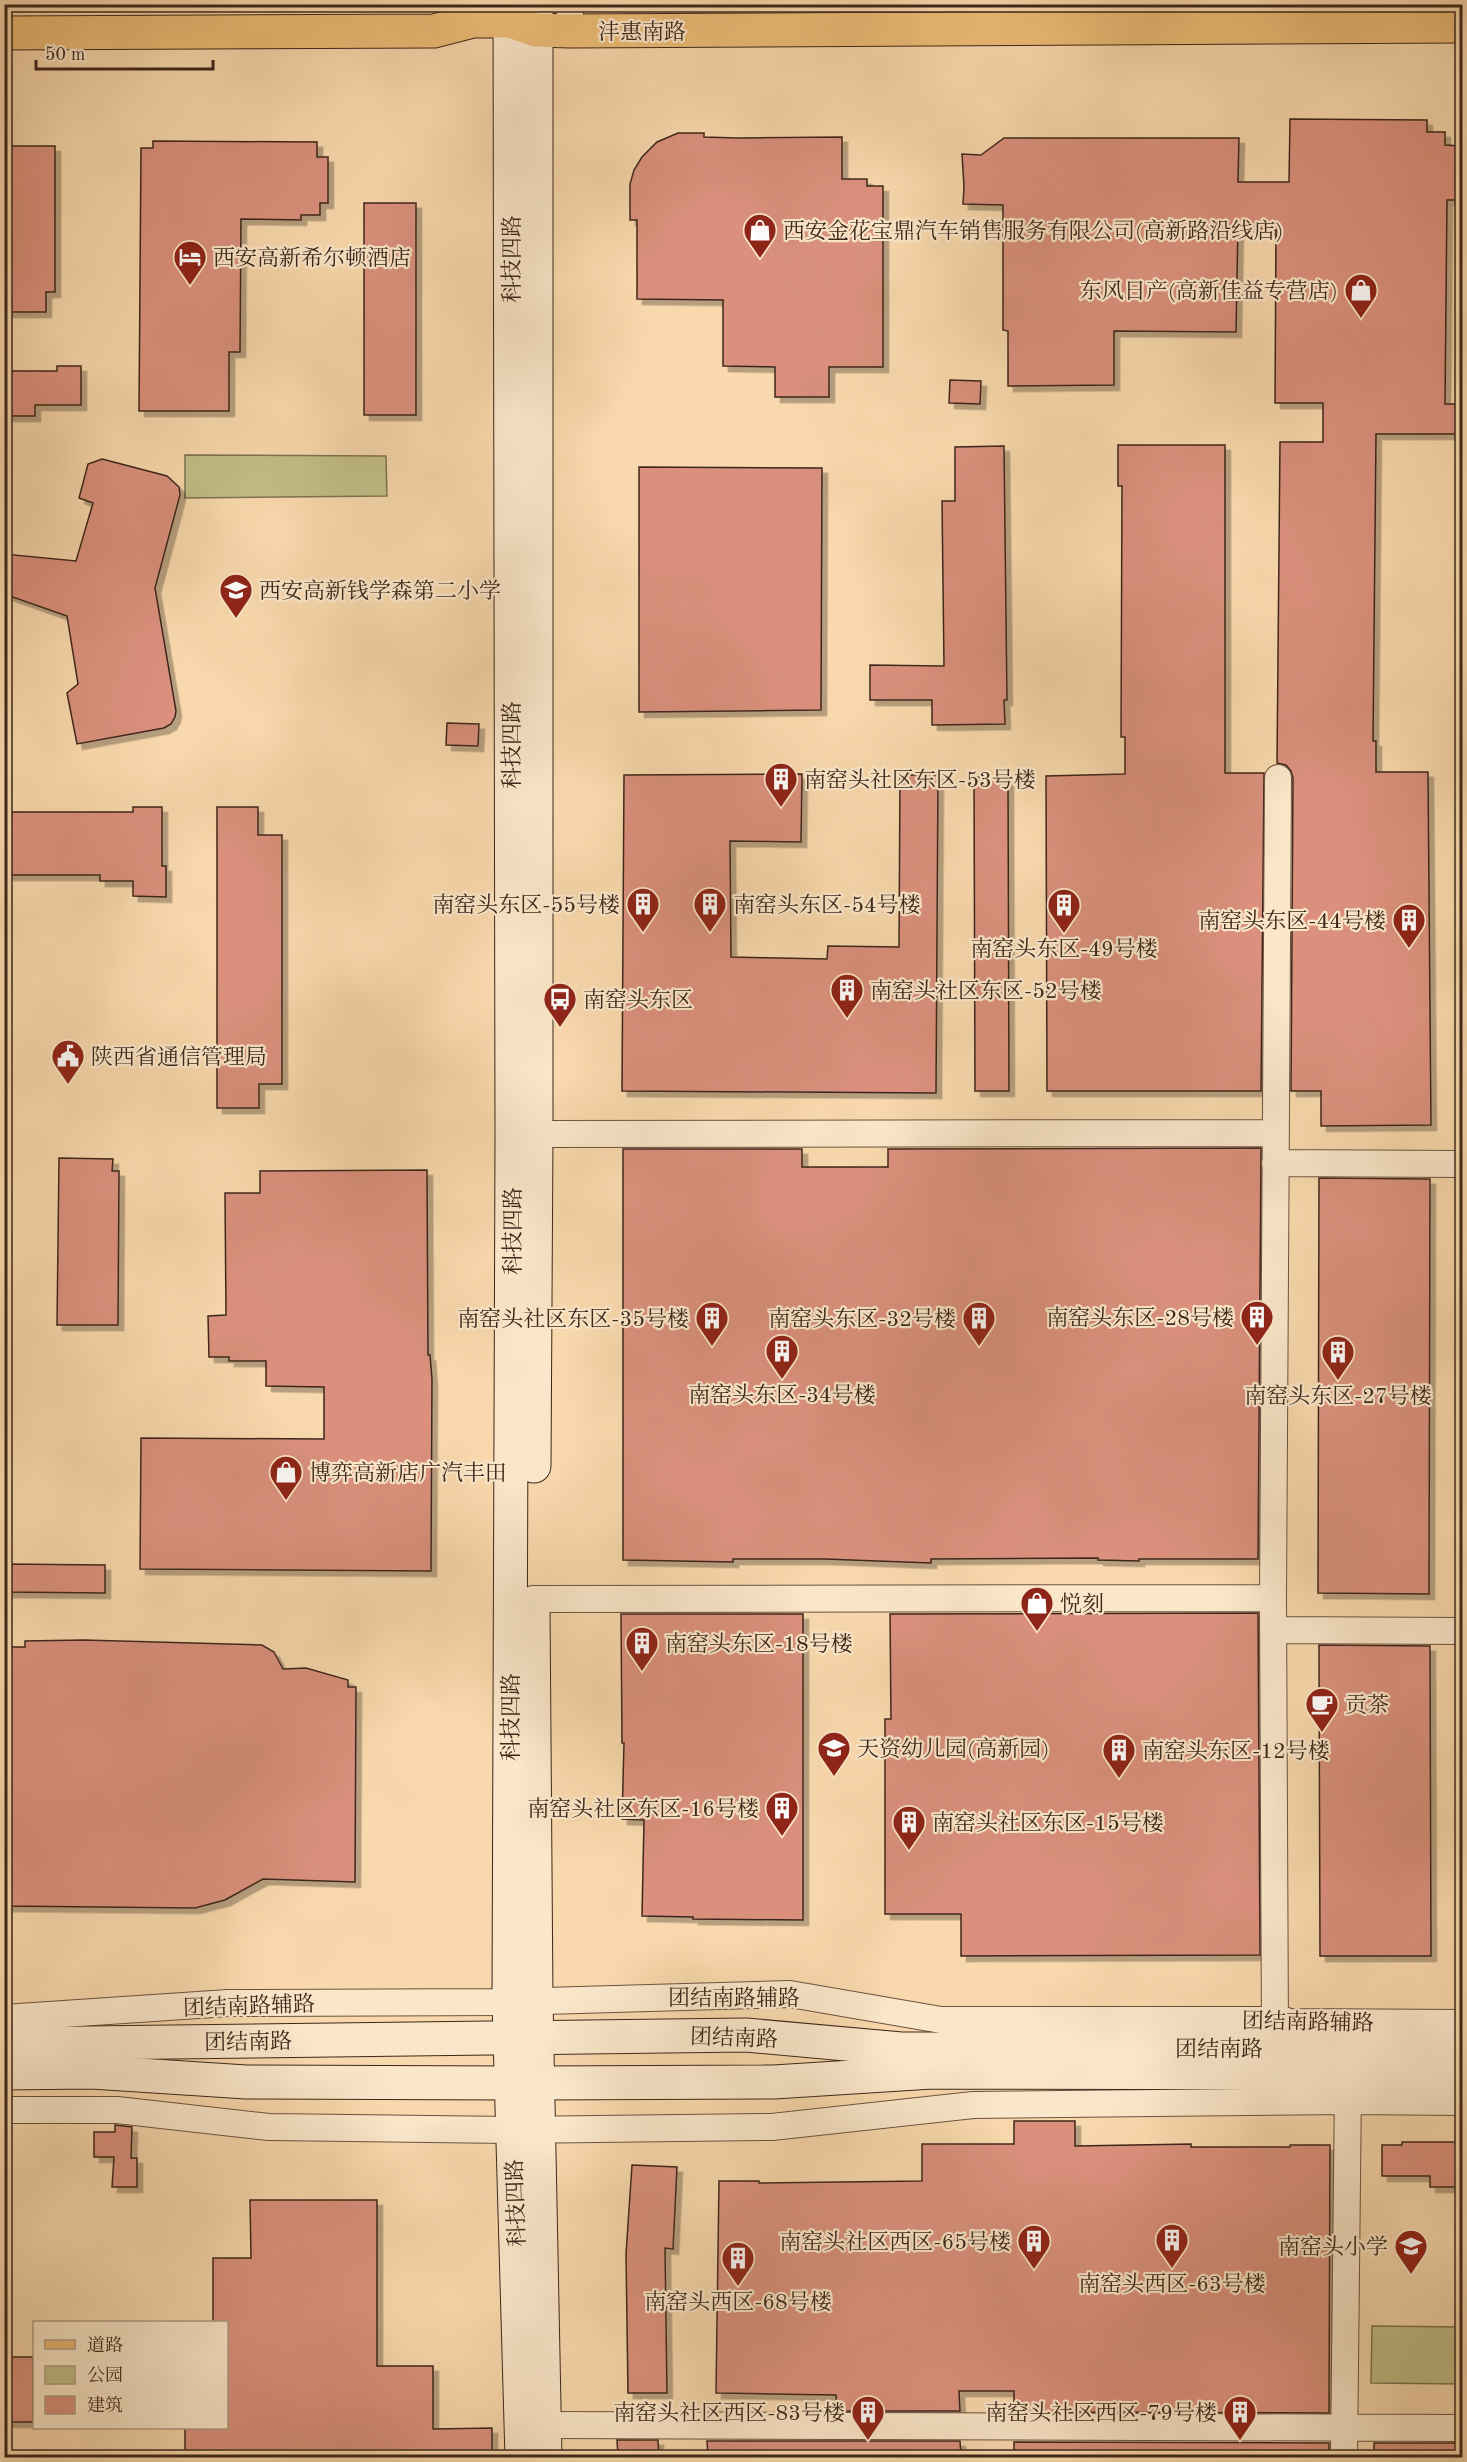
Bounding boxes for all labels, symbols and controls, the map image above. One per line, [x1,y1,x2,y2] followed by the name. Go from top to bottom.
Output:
[598,20,686,44] street label: 沣惠南路
[36,33,213,71] scale bar
[45,46,85,64] text: 50 m
[742,212,778,259] shop icon: 西安金花宝鼎汽车销售服务有限公司(高新路沿线店)
[500,215,524,303] street label: 科技四路
[783,219,1283,243] place label: 西安金花宝鼎汽车销售服务有限公司(高新路沿线店)
[172,239,208,286] hotel icon: 西安高新希尔顿酒店
[213,246,411,270] place label: 西安高新希尔顿酒店
[1343,272,1379,319] shop icon: 东风日产(高新佳益专营店)
[1080,279,1338,303] place label: 东风日产(高新佳益专营店)
[218,572,254,619] school or university icon: 西安高新钱学森第二小学
[259,579,501,603] place label: 西安高新钱学森第二小学
[500,701,524,789] street label: 科技四路
[763,761,799,808] building icon: 南窑头社区东区-53号楼
[804,768,1036,792] place label: 南窑头社区东区-53号楼
[625,886,661,933] building icon: 南窑头东区-55号楼
[692,886,728,933] building icon: 南窑头东区-54号楼
[1046,887,1082,934] building icon: 南窑头东区-49号楼
[432,893,620,917] place label: 南窑头东区-55号楼
[733,893,921,917] place label: 南窑头东区-54号楼
[1391,902,1427,949] building icon: 南窑头东区-44号楼
[1198,909,1386,933] place label: 南窑头东区-44号楼
[970,937,1158,961] place label: 南窑头东区-49号楼
[829,972,865,1019] building icon: 南窑头社区东区-52号楼
[870,979,1102,1003] place label: 南窑头社区东区-52号楼
[542,981,578,1028] bus stop icon: 南窑头东区
[583,988,693,1012] place label: 南窑头东区
[50,1038,86,1085] public building icon: 陕西省通信管理局
[91,1045,267,1069] place label: 陕西省通信管理局
[501,1187,525,1275] street label: 科技四路
[1239,1299,1275,1346] building icon: 南窑头东区-28号楼
[694,1300,730,1347] building icon: 南窑头社区东区-35号楼
[961,1300,997,1347] building icon: 南窑头东区-32号楼
[1046,1306,1234,1330] place label: 南窑头东区-28号楼
[457,1307,689,1331] place label: 南窑头社区东区-35号楼
[768,1307,956,1331] place label: 南窑头东区-32号楼
[764,1333,800,1380] building icon: 南窑头东区-34号楼
[1320,1334,1356,1381] building icon: 南窑头东区-27号楼
[688,1383,876,1407] place label: 南窑头东区-34号楼
[1244,1384,1432,1408] place label: 南窑头东区-27号楼
[268,1454,304,1501] shop icon: 博弈高新店广汽丰田
[309,1461,507,1485] place label: 博弈高新店广汽丰田
[1019,1585,1055,1632] shop icon: 悦刻
[1060,1592,1104,1616] place label: 悦刻
[624,1625,660,1672] building icon: 南窑头东区-18号楼
[665,1632,853,1656] place label: 南窑头东区-18号楼
[499,1673,523,1761] street label: 科技四路
[1304,1686,1340,1733] cafe icon: 贡茶
[1345,1693,1389,1717] place label: 贡茶
[816,1730,852,1777] school or university icon: 天资幼儿园(高新园)
[1101,1732,1137,1779] building icon: 南窑头东区-12号楼
[857,1737,1049,1761] place label: 天资幼儿园(高新园)
[1142,1739,1330,1763] place label: 南窑头东区-12号楼
[764,1790,800,1837] building icon: 南窑头社区东区-16号楼
[527,1797,759,1821] place label: 南窑头社区东区-16号楼
[891,1804,927,1851] building icon: 南窑头社区东区-15号楼
[932,1811,1164,1835] place label: 南窑头社区东区-15号楼
[668,1986,800,2010] street label: 团结南路辅路
[183,1992,315,2020] street label: 团结南路辅路
[1242,2009,1374,2035] street label: 团结南路辅路
[690,2024,778,2052] street label: 团结南路
[204,2029,292,2055] street label: 团结南路
[1175,2037,1263,2061] street label: 团结南路
[502,2159,530,2247] street label: 科技四路
[1154,2222,1190,2269] building icon: 南窑头西区-63号楼
[1016,2223,1052,2270] building icon: 南窑头社区西区-65号楼
[1393,2228,1429,2275] school or university icon: 南窑头小学
[779,2230,1011,2254] place label: 南窑头社区西区-65号楼
[1278,2235,1388,2259] place label: 南窑头小学
[720,2240,756,2287] building icon: 南窑头西区-68号楼
[1078,2272,1266,2296] place label: 南窑头西区-63号楼
[644,2290,832,2314] place label: 南窑头西区-68号楼
[33,2321,228,2429] legend
[87,2335,123,2355] text: 道路
[87,2366,123,2385] text: 公园
[850,2394,886,2441] building icon: 南窑头社区西区-83号楼
[1222,2394,1258,2441] building icon: 南窑头社区西区-79号楼
[87,2395,123,2415] text: 建筑
[613,2401,845,2425] place label: 南窑头社区西区-83号楼
[985,2401,1217,2425] place label: 南窑头社区西区-79号楼

